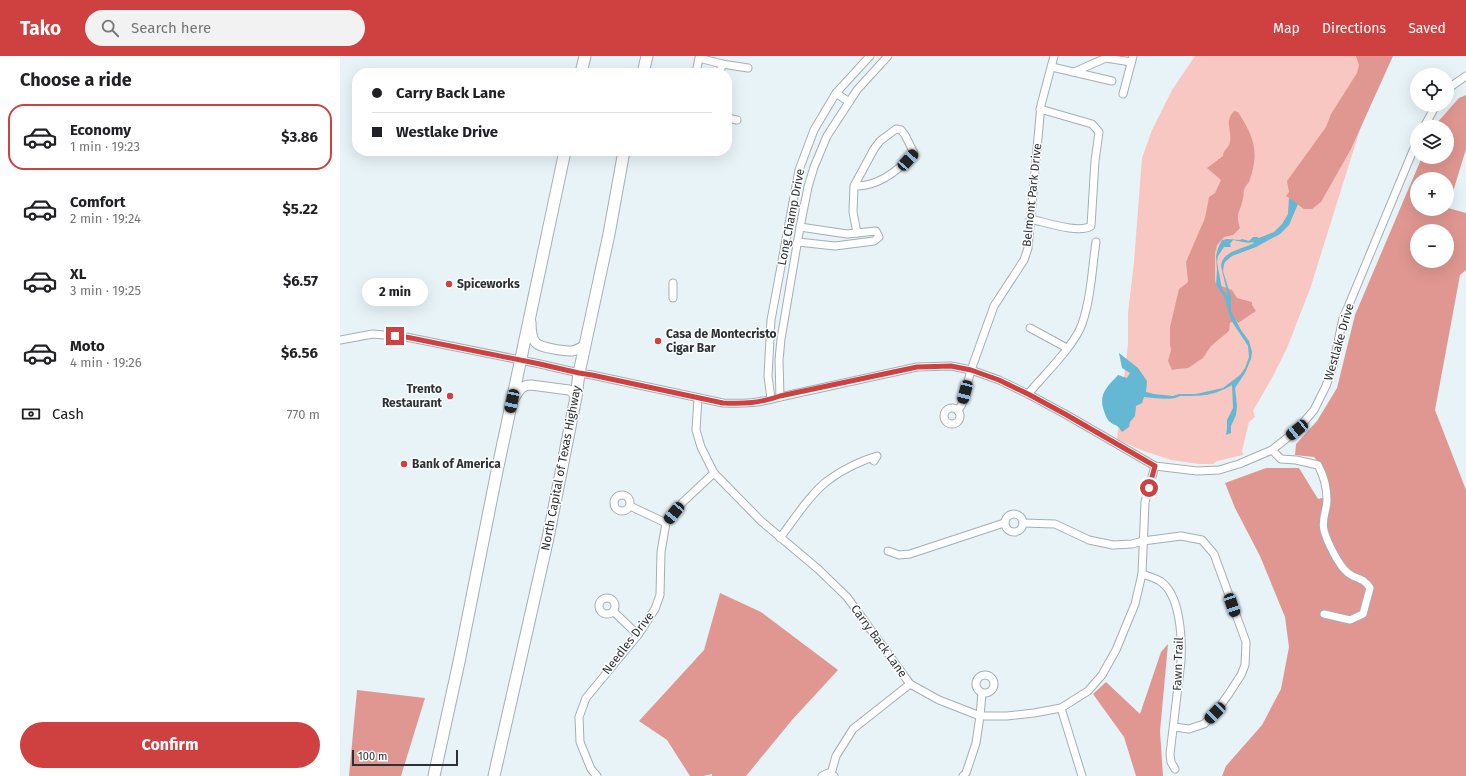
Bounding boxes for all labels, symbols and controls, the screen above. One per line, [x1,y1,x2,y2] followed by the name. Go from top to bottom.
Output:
[85,10,365,46] search box
[20,17,61,40] text: Tako
[99,17,121,39] icon: search
[131,19,211,37] text: Search here
[1273,20,1300,37] text: Map
[1322,20,1386,37] text: Directions
[1408,20,1446,37] text: Saved
[1410,68,1454,268] map controls
[1410,68,1454,112] button: locate
[20,69,132,91] text: Choose a ride
[396,84,505,102] text: Carry Back Lane
[22,119,58,155] icon: car
[1410,120,1454,164] button: layers
[70,121,131,139] text: Economy
[396,123,498,141] text: Westlake Drive
[281,128,318,146] text: $3.86
[70,139,140,154] text: 1 min · 19:23
[1020,142,1044,248] street label: Belmont Park Drive
[896,147,920,173] car
[775,168,807,266] street label: Long Champ Drive
[1410,172,1454,216] button: +
[22,191,58,227] icon: car
[70,193,126,211] text: Comfort
[283,200,318,218] text: $5.22
[70,211,141,226] text: 2 min · 19:24
[1410,224,1454,268] button: −
[22,263,58,299] icon: car
[70,265,86,283] text: XL
[283,272,318,290] text: $6.57
[457,277,520,291] place label: Spiceworks
[362,278,428,306] callout: 2 min
[444,279,454,289] marker: Spiceworks
[70,283,141,298] text: 3 min · 19:25
[379,284,411,299] text: 2 min
[1321,302,1357,382] street label: Westlake Drive
[386,327,404,345] route end
[666,327,777,355] place label: Casa de Montecristo Cigar Bar
[22,335,58,371] icon: car
[653,336,663,346] marker: Casa de Montecristo Cigar Bar
[70,337,105,355] text: Moto
[281,344,318,362] text: $6.56
[70,355,142,370] text: 4 min · 19:26
[956,379,974,405] car
[382,382,442,410] place label: Trento Restaurant
[538,384,584,552] street label: North Capital of Texas Highway
[504,388,520,414] car
[445,391,455,401] marker: Trento Restaurant
[20,403,42,425] icon: cash
[52,405,84,423] text: Cash
[287,407,320,422] text: 770 m
[1284,418,1310,442] car
[412,457,501,471] place label: Bank of America
[399,459,409,469] marker: Bank of America
[1140,479,1158,497] route start
[662,500,686,526] car
[1222,592,1242,618] car
[848,602,910,680] street label: Carry Back Lane
[599,609,657,677] street label: Needles Drive
[1170,636,1186,691] street label: Fawn Trail
[1202,700,1228,726] car
[20,722,320,768] button: Confirm
[352,748,458,767] scale bar
[358,750,387,763] text: 100 m

